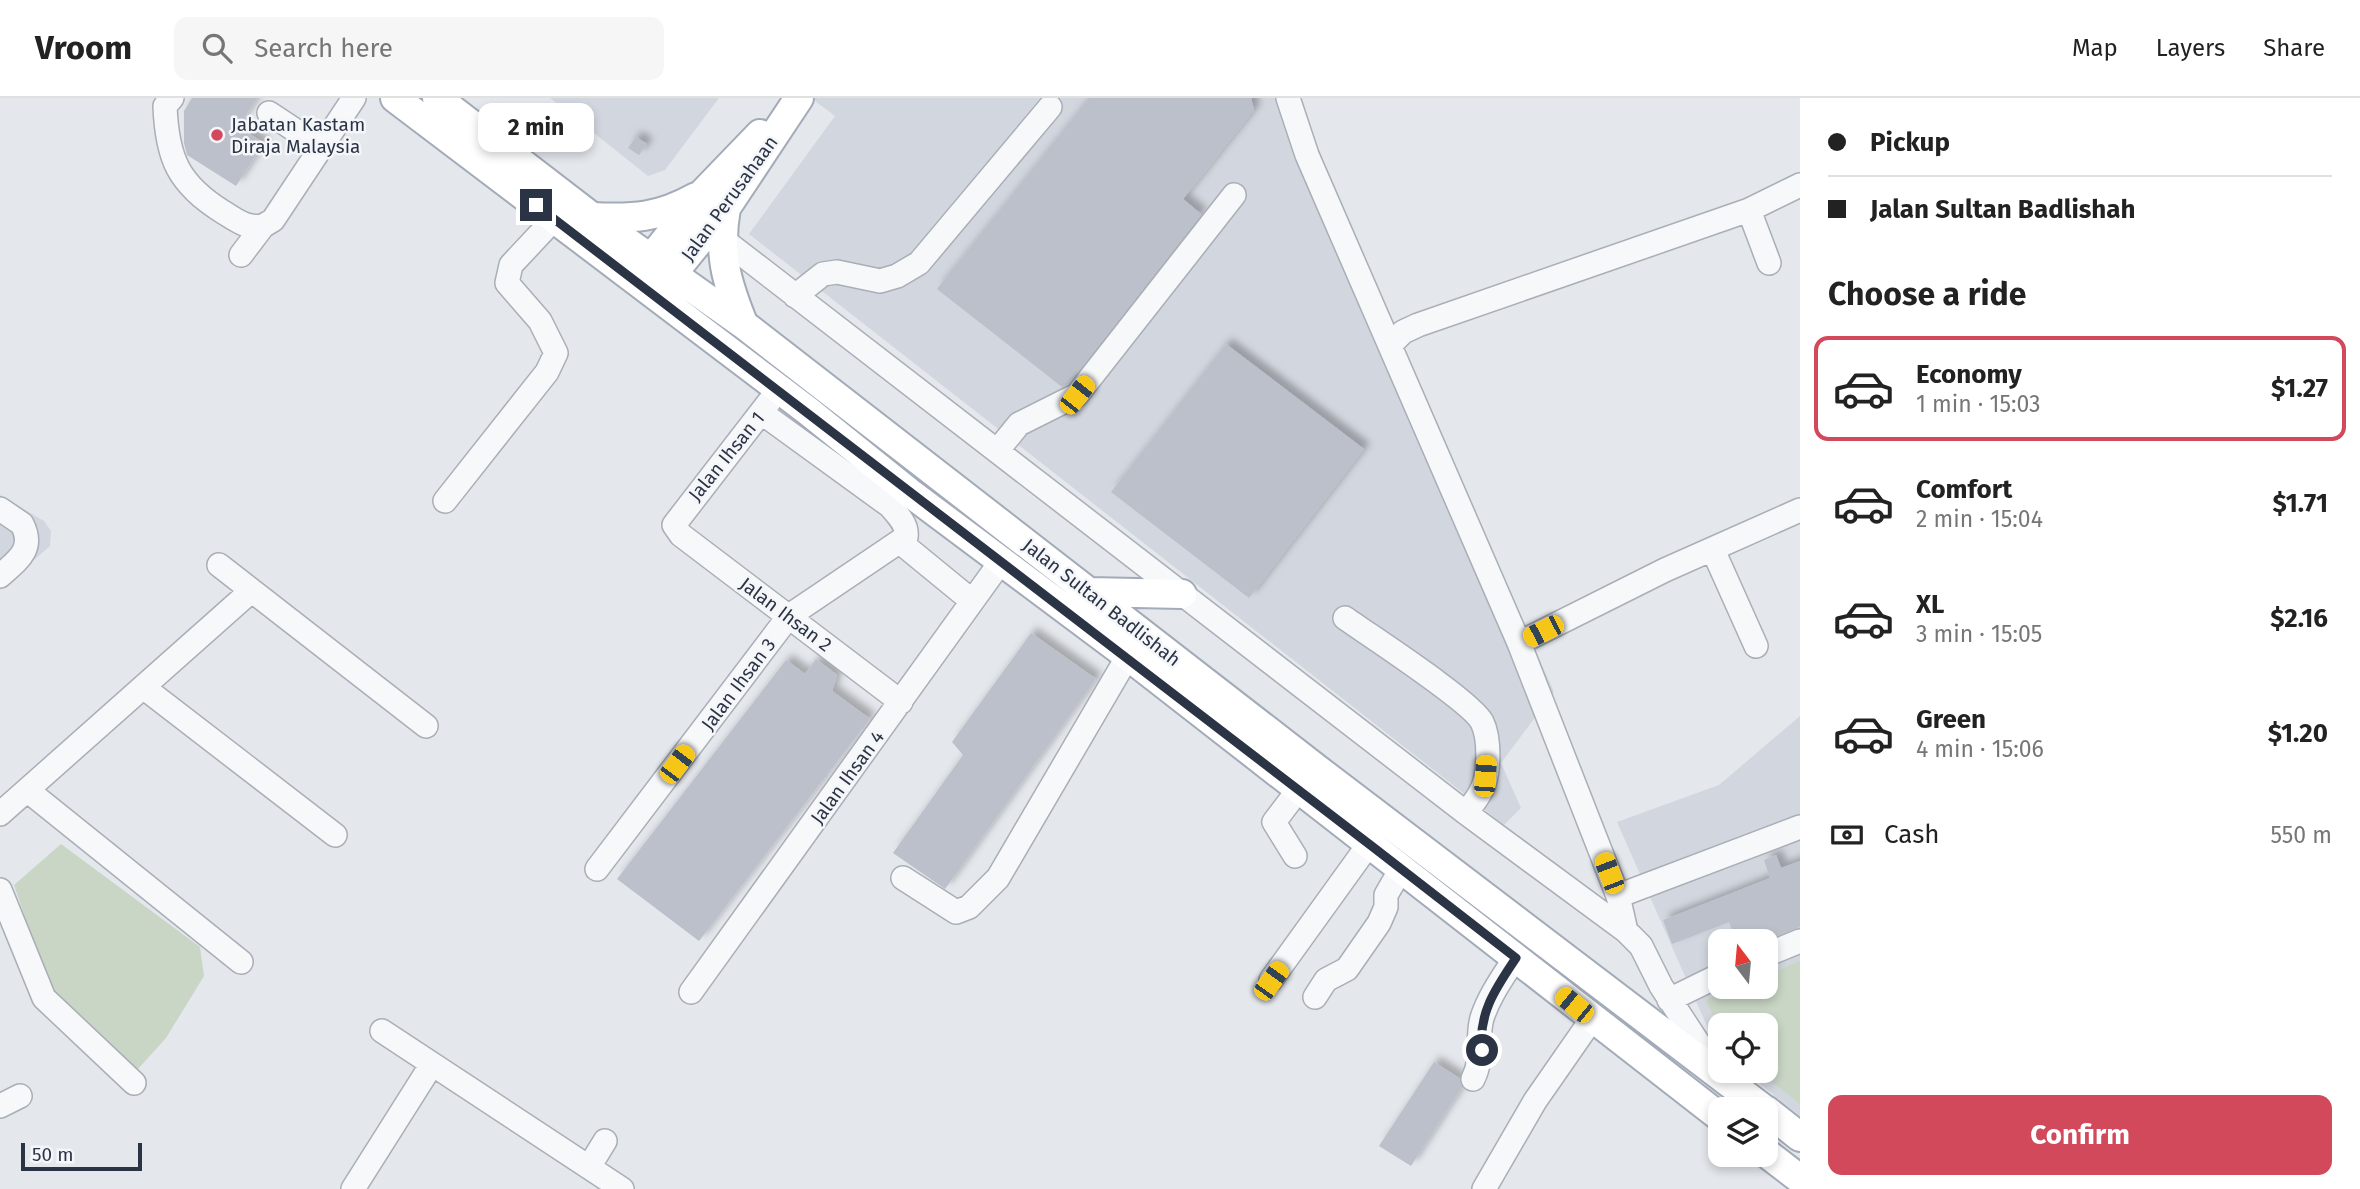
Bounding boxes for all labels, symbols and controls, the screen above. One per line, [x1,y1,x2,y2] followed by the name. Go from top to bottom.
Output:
[174,17,664,80] search box
[35,28,132,68] text: Vroom
[198,29,236,67] icon: search
[254,33,393,64] text: Search here
[2072,34,2118,62] text: Map
[2156,34,2225,62] text: Layers
[2263,34,2325,62] text: Share
[478,104,594,153] callout: 2 min
[231,113,365,158] place label: Jabatan Kastam Diraja Malaysia
[508,113,564,141] text: 2 min
[209,127,225,143] marker: Jabatan Kastam Diraja Malaysia
[1870,127,1950,158] text: Pickup
[676,131,782,265] street label: Jalan Perusahaan
[520,189,552,221] route end
[1870,194,2136,225] text: Jalan Sultan Badlishah
[1828,275,2026,313] text: Choose a ride
[1832,357,1895,420] icon: car
[1916,359,2022,390] text: Economy
[1056,372,1099,418] car
[2271,373,2328,404] text: $1.27
[1916,390,2041,418] text: 1 min · 15:03
[683,407,769,506] street label: Jalan Ihsan 1
[1832,472,1895,535] icon: car
[1916,474,2012,505] text: Comfort
[2272,488,2328,519] text: $1.71
[1916,505,2043,533] text: 2 min · 15:04
[1018,534,1185,671] street label: Jalan Sultan Badlishah
[735,572,836,656] street label: Jalan Ihsan 2
[1832,587,1895,650] icon: car
[1916,589,1944,620] text: XL
[2270,603,2328,634] text: $2.16
[1520,612,1567,650] car
[1916,620,2042,648] text: 3 min · 15:05
[696,634,780,735] street label: Jalan Ihsan 3
[1832,702,1895,765] icon: car
[1916,704,1986,735] text: Green
[2268,718,2328,749] text: $1.20
[806,726,889,829] street label: Jalan Ihsan 4
[1916,735,2044,763] text: 4 min · 15:06
[656,741,699,787] car
[1474,754,1497,798] car
[1828,816,1866,854] icon: cash
[1884,819,1940,850] text: Cash
[2270,821,2332,849] text: 550 m
[1592,850,1627,896] car
[1708,929,1778,999] north arrow
[1708,929,1778,1167] map controls
[1251,958,1292,1004] car
[1552,984,1597,1026] car
[1708,1013,1778,1083] button: locate
[1466,1034,1498,1066] route start
[1828,1095,2332,1175] button: Confirm
[1708,1097,1778,1167] button: layers
[21,1140,142,1172] scale bar
[32,1143,73,1166] text: 50 m

